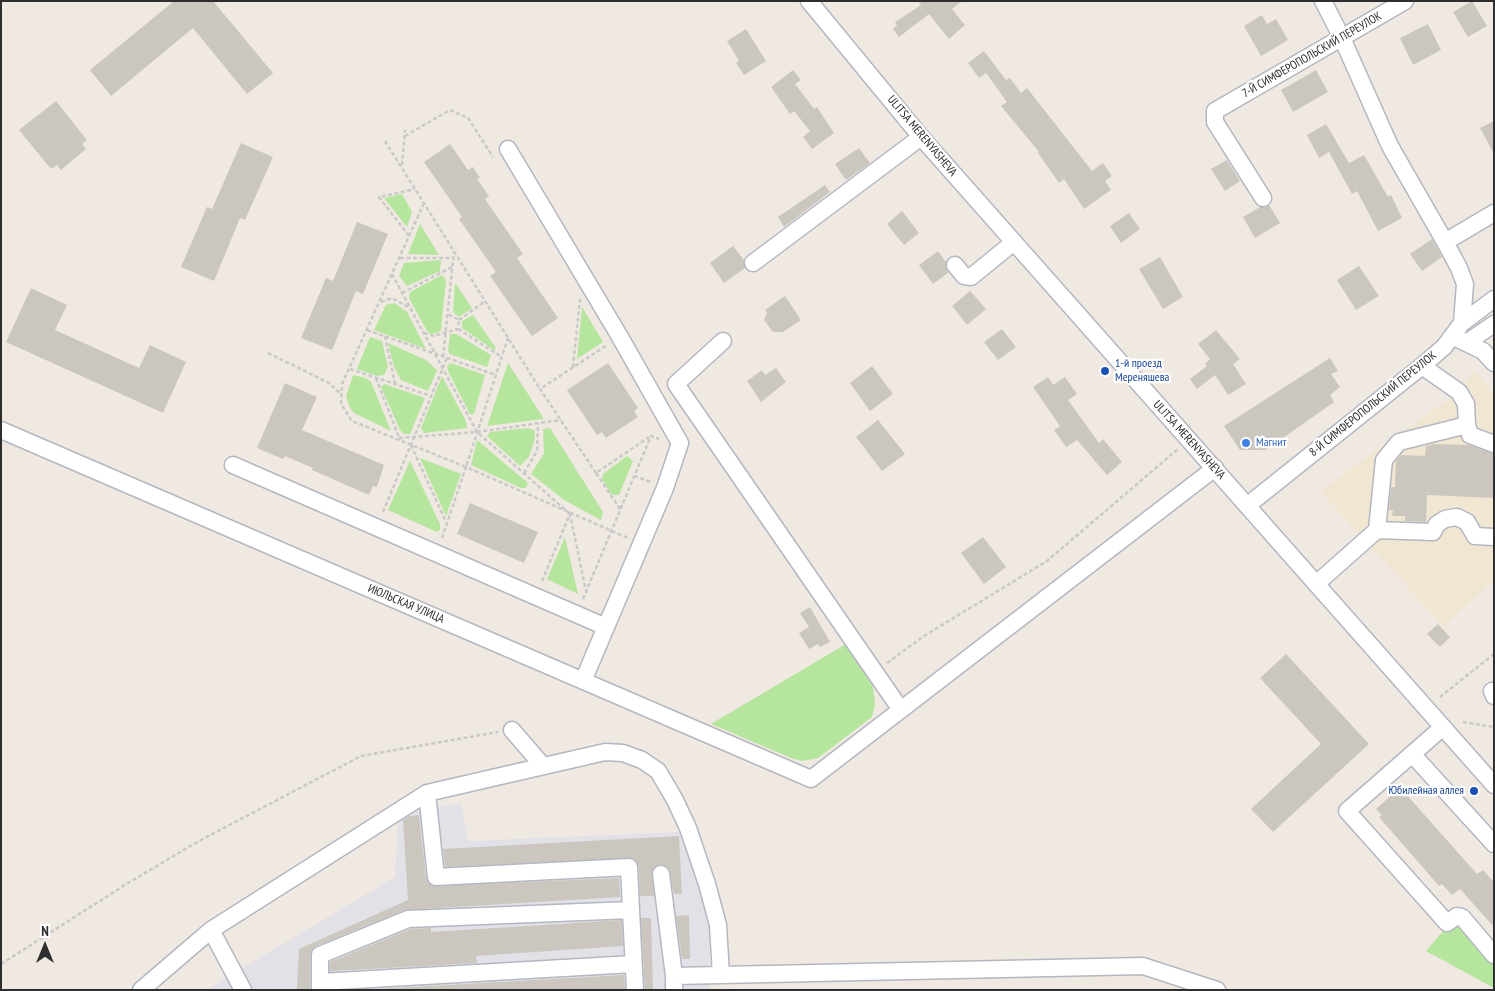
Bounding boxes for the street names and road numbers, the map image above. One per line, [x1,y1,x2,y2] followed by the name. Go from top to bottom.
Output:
[1240,9,1384,101] street label: 7-Й СИМФЕРОПОЛЬСКИЙ ПЕРЕУЛОК
[884,93,960,179] street label: ULITSA MERENYASHEVA
[1307,348,1439,460] street label: 8-Й СИМФЕРОПОЛЬСКИЙ ПЕРЕУЛОК
[1150,398,1228,482] street label: ULITSA MERENYASHEVA
[366,581,446,627] street label: ИЮЛЬСКАЯ УЛИЦА

